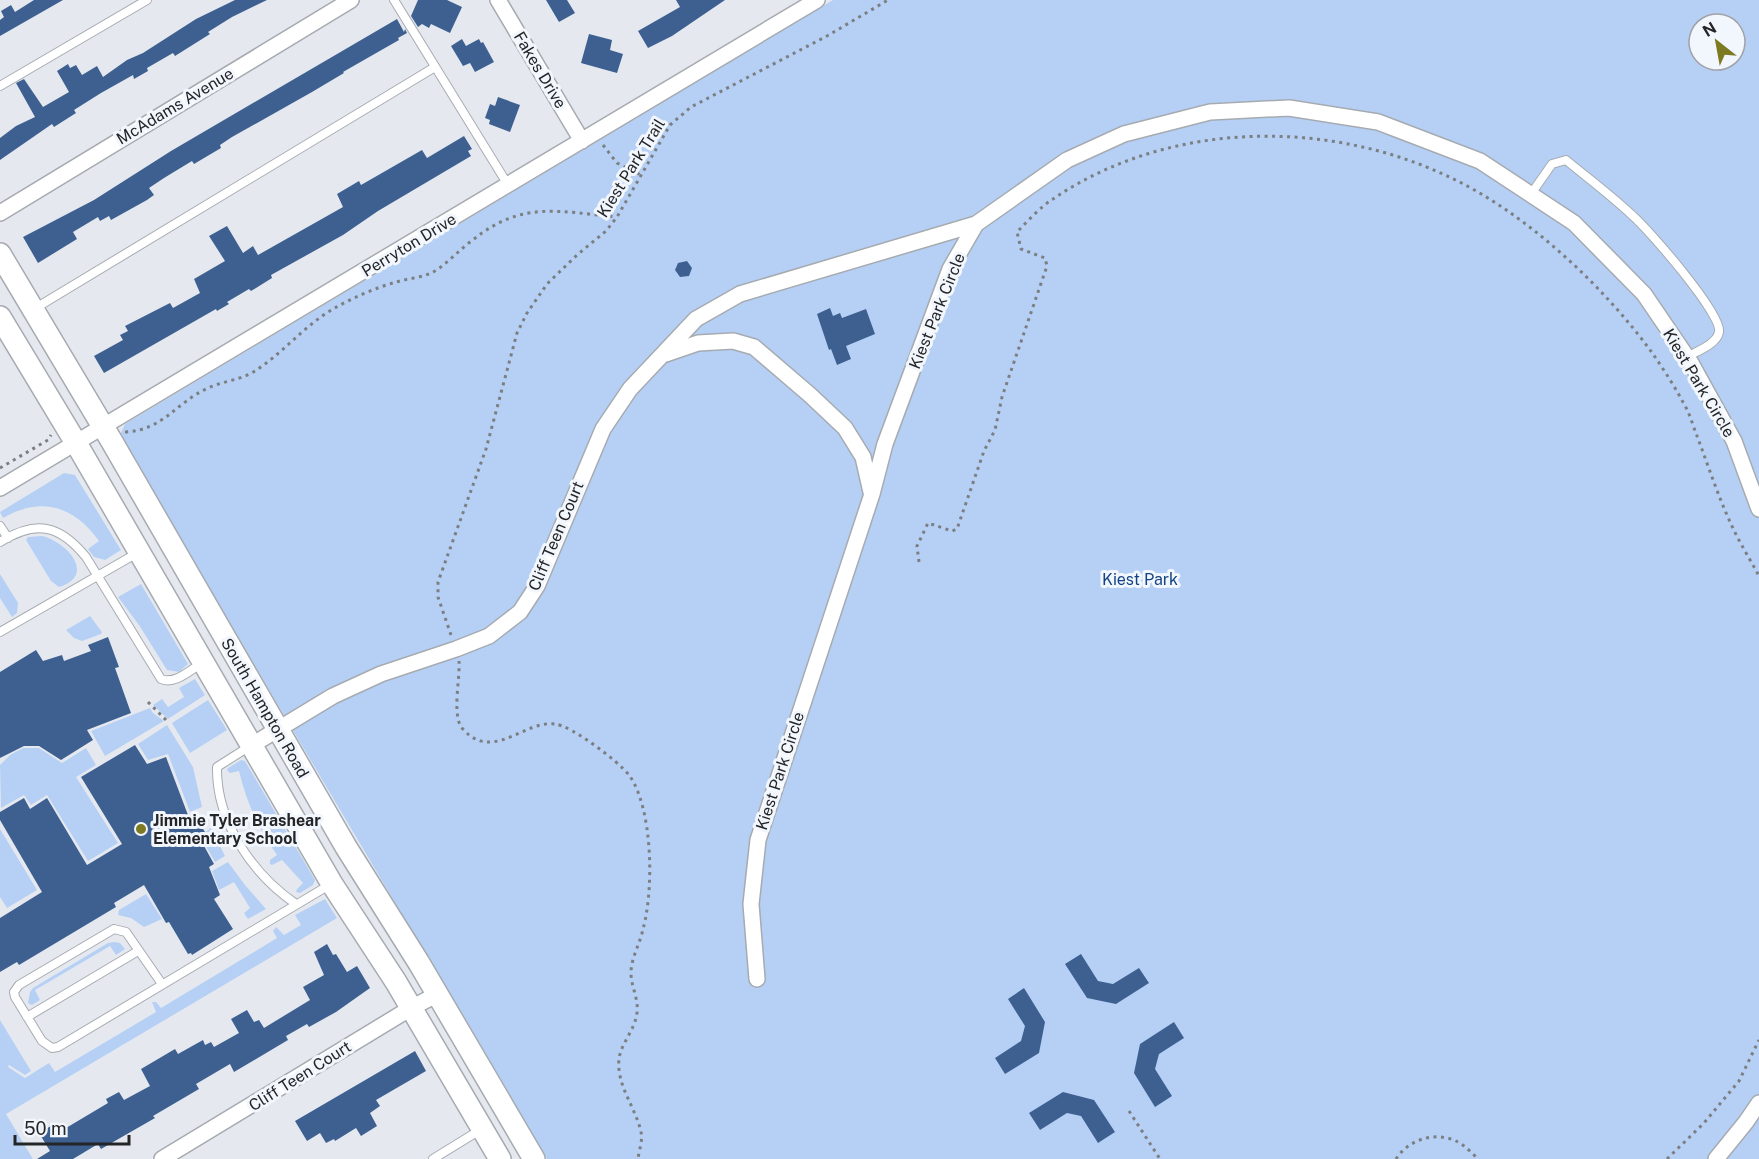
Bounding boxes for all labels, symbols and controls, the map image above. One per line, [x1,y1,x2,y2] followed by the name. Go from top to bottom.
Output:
[1687,12,1747,72] north arrow
[1699,18,1720,41] text: N
[510,28,570,112] street label: Fakes Drive
[113,64,237,148] street label: McAdams Avenue
[593,115,669,221] street label: Kiest Park Trail
[358,209,460,281] street label: Perryton Drive
[905,250,969,372] street label: Kiest Park Circle
[1659,325,1739,441] street label: Kiest Park Circle
[524,478,588,594] street label: Cliff Teen Court
[1102,570,1178,589] park label: Kiest Park
[217,635,313,781] street label: South Hampton Road
[752,709,808,833] street label: Kiest Park Circle
[153,811,321,848] place label: Jimmie Tyler Brashear Elementary School
[134,822,148,836] marker: Jimmie Tyler Brashear Elementary School
[245,1037,355,1115] street label: Cliff Teen Court
[15,1108,129,1146] scale bar
[24,1118,67,1139] text: 50 m

